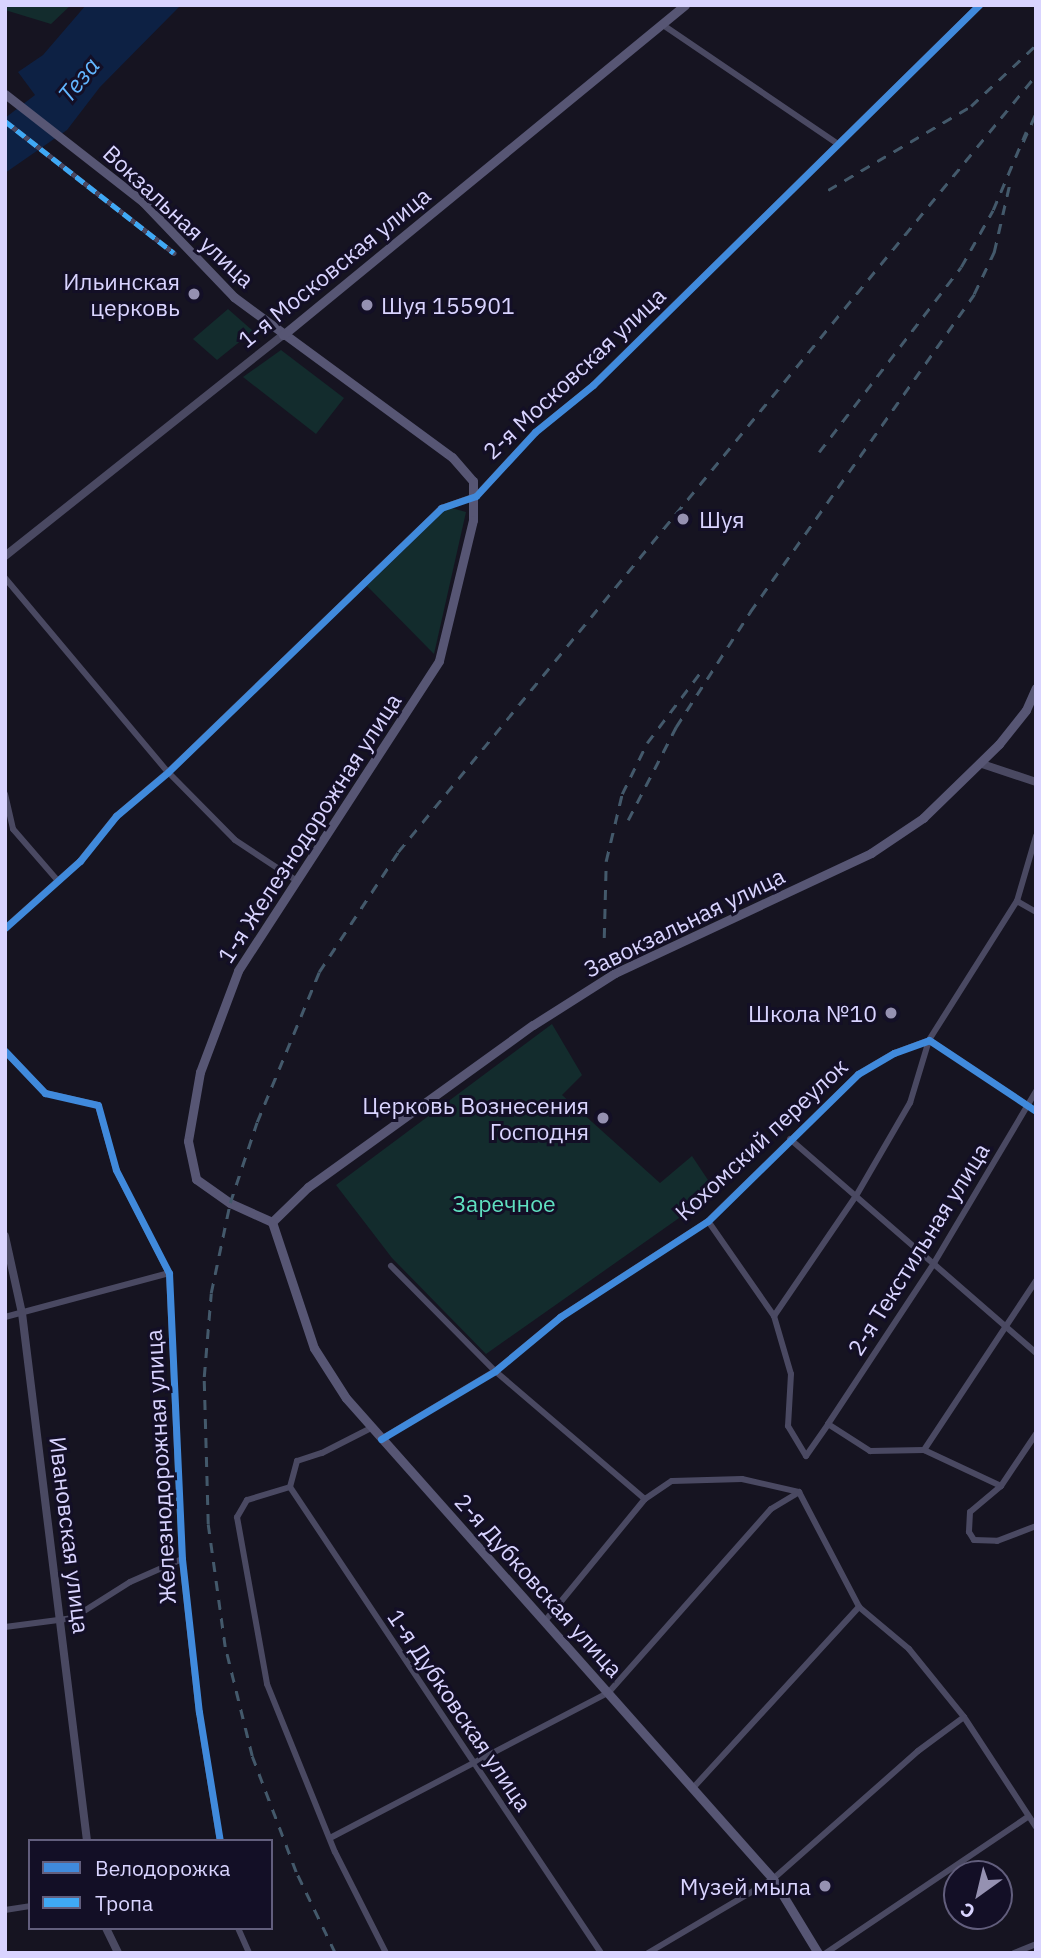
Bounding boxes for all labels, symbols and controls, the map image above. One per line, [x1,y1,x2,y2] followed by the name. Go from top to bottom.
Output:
[52,52,106,108] water label: Теза
[98,139,260,293] street label: Вокзальная улица
[232,181,436,353] street label: 1-я Московская улица
[63,267,180,321] place label: Ильинская церковь
[477,281,671,465] street label: 2-я Московская улица
[186,286,202,302] marker: Ильинская церковь
[381,291,515,319] place label: Шуя 155901
[359,297,375,313] marker: Шуя 155901
[699,505,745,533] place label: Шуя
[673,509,693,529] marker: Шуя
[211,688,407,968] street label: 1-я Железнодорожная улица
[579,861,789,983] street label: Завокзальная улица
[748,999,877,1027] place label: Школа №10
[883,1005,899,1021] marker: Школа №10
[669,1052,853,1226] street label: Кохомский переулок
[362,1091,589,1145] place label: Церковь Вознесения Господня
[595,1110,611,1126] marker: Церковь Вознесения Господня
[841,1138,995,1360] street label: 2-я Текстильная улица
[452,1189,556,1217] park label: Заречное
[139,1329,181,1605] street label: Железнодорожная улица
[44,1435,96,1635] street label: Ивановская улица
[449,1488,629,1682] street label: 2-я Дубковская улица
[382,1604,538,1816] street label: 1-я Дубковская улица
[28,1839,273,1930] legend
[95,1854,230,1882] text: Велодорожка
[943,1860,1013,1930] north arrow
[680,1872,811,1900] place label: Музей мыла
[817,1878,833,1894] marker: Музей мыла
[95,1889,153,1917] text: Тропа
[956,1897,979,1924] text: С

